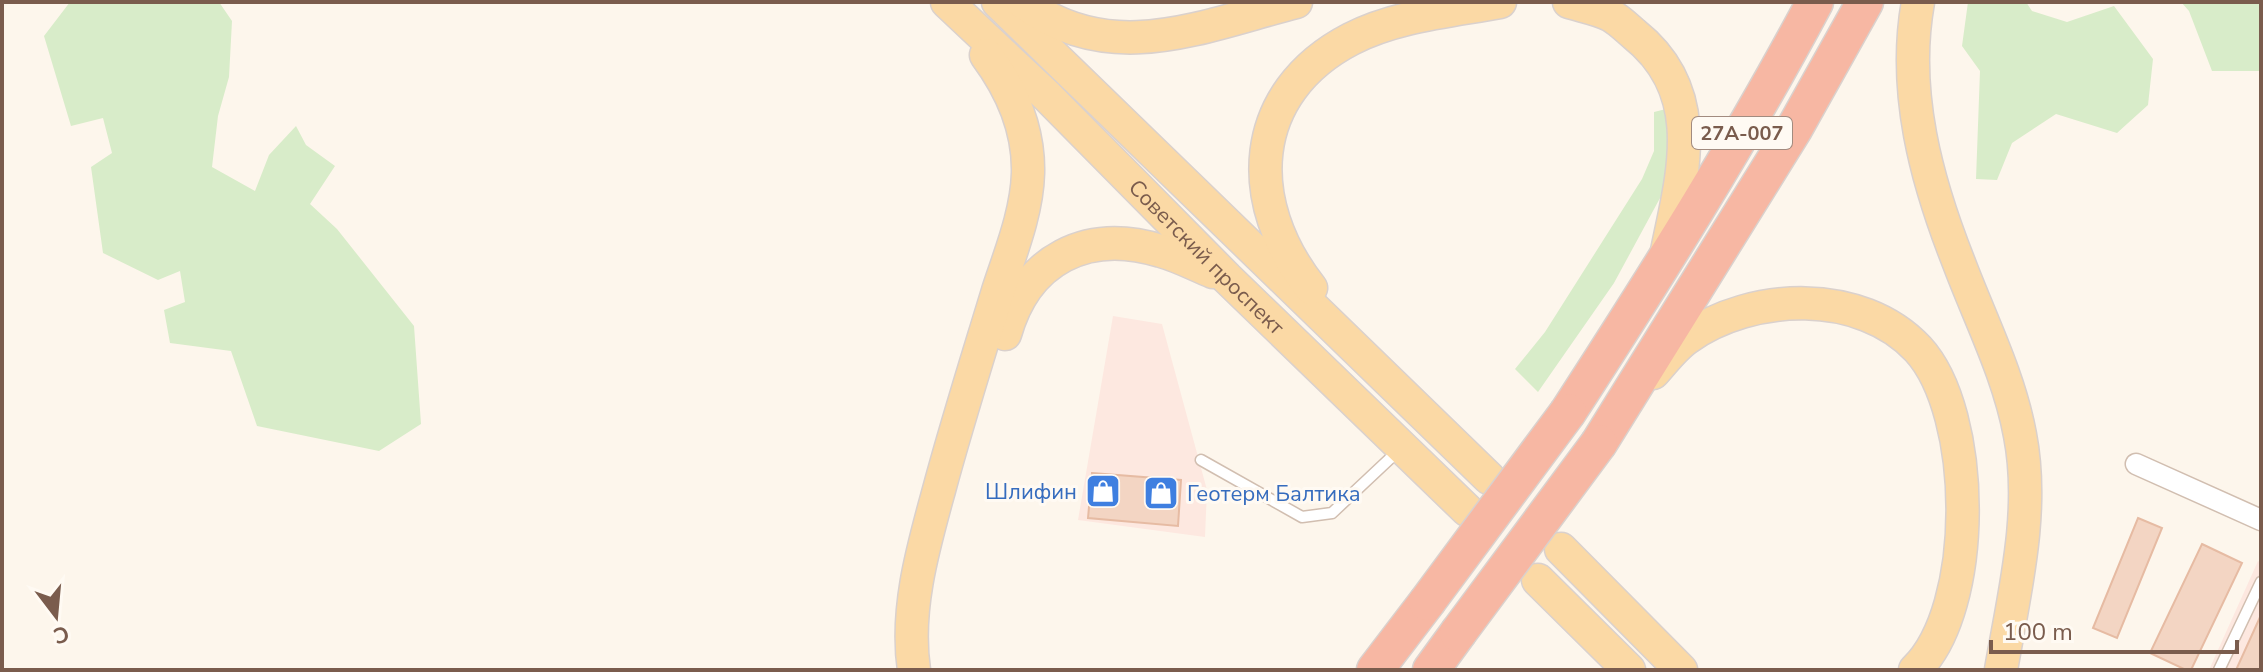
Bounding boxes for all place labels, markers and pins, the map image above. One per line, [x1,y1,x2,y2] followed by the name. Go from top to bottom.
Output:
[1084,472,1122,510] shop icon: Шлифин
[1142,474,1180,512] shop icon: Геотерм Балтика
[985,477,1077,507] place label: Шлифин
[1187,479,1361,509] place label: Геотерм Балтика

